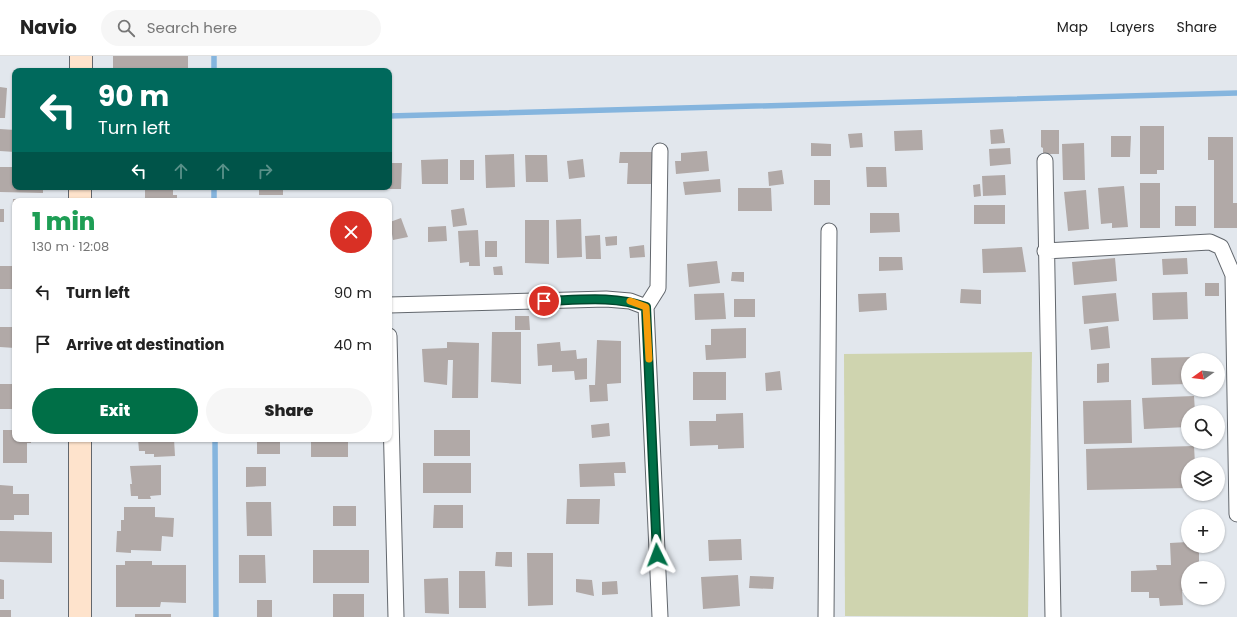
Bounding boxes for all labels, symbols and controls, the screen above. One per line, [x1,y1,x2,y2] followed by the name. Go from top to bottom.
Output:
[101,10,381,46] search box
[20,14,77,41] text: Navio
[115,17,137,39] icon: search
[147,17,237,38] text: Search here
[1057,17,1088,37] text: Map
[1110,17,1154,37] text: Layers
[1176,17,1217,37] text: Share
[98,77,169,116] text: 90 m
[32,84,84,136] icon: left
[98,115,170,140] text: Turn left
[128,160,150,182] icon: left
[170,160,192,182] icon: ahead
[212,160,234,182] icon: ahead
[254,160,276,182] icon: right
[32,205,95,238] text: 1 min
[330,211,372,253] button: close
[32,237,109,256] text: 130 m · 12:08
[32,281,54,303] icon: left
[66,282,130,303] text: Turn left
[334,282,372,303] text: 90 m
[527,284,561,318] pin
[533,290,555,312] icon: arrive
[32,333,54,355] icon: arrive
[66,334,224,355] text: Arrive at destination
[334,334,372,355] text: 40 m
[1181,353,1225,397] north arrow
[1181,353,1225,605] map controls
[32,388,198,434] button: Exit
[206,388,372,434] button: Share
[1181,405,1225,449] button: search
[1181,457,1225,501] button: layers
[1181,509,1225,553] button: +
[636,534,678,576] position arrow
[1181,561,1225,605] button: −

